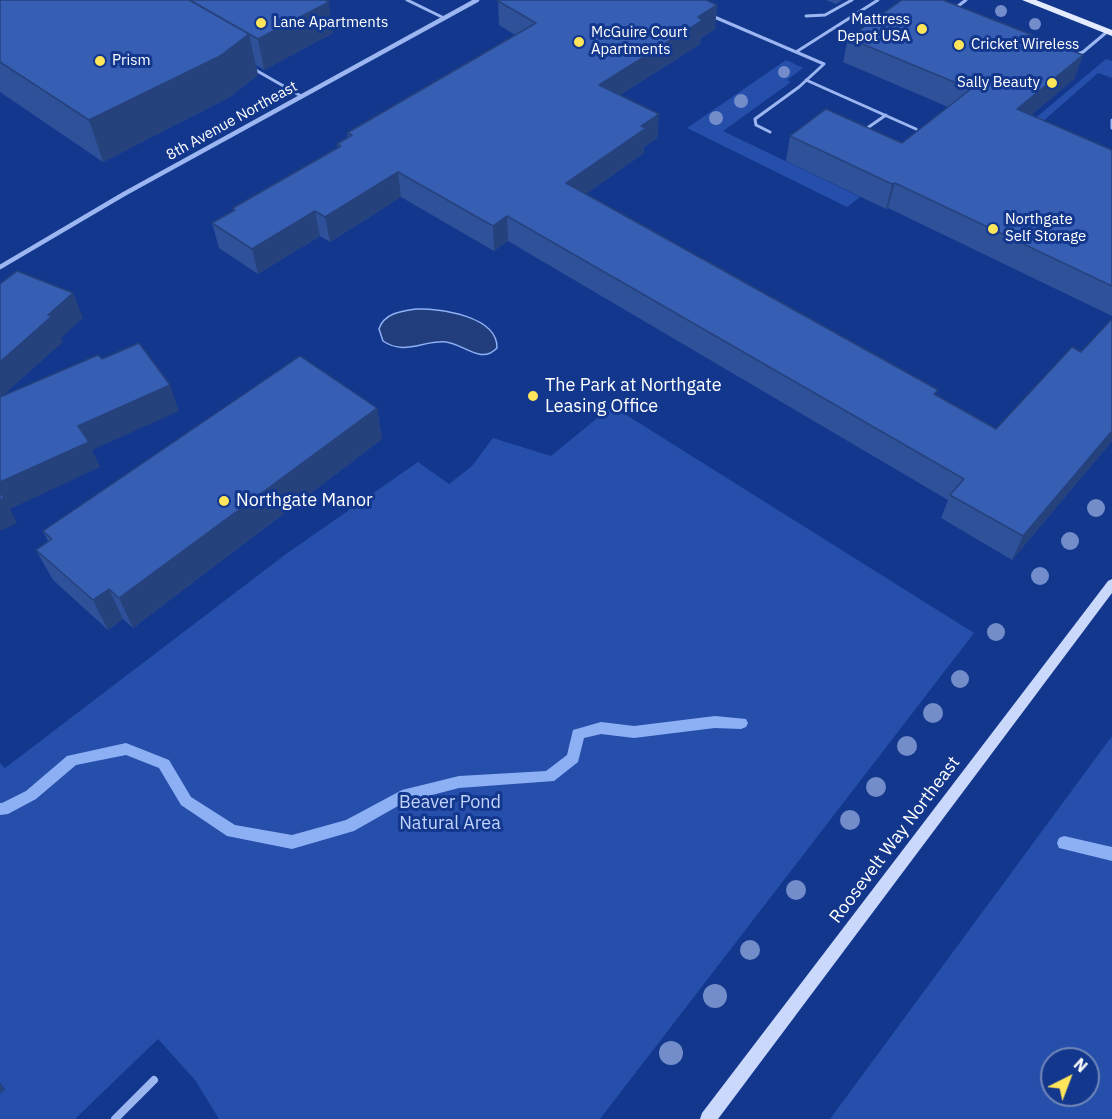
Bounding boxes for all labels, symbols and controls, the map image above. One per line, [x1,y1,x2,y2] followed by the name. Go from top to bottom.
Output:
[837,11,910,46] place label: Mattress Depot USA
[273,14,388,32] place label: Lane Apartments
[254,16,268,30] marker: Lane Apartments
[915,22,929,36] marker: Mattress Depot USA
[591,24,688,59] place label: McGuire Court Apartments
[572,35,586,49] marker: McGuire Court Apartments
[971,36,1079,54] place label: Cricket Wireless
[952,38,966,52] marker: Cricket Wireless
[112,52,151,70] place label: Prism
[93,54,107,68] marker: Prism
[957,74,1040,92] place label: Sally Beauty
[1045,76,1059,90] marker: Sally Beauty
[163,77,301,165] street label: 8th Avenue Northeast
[1005,211,1086,246] place label: Northgate Self Storage
[986,222,1000,236] marker: Northgate Self Storage
[545,375,722,418] place label: The Park at Northgate Leasing Office
[526,389,540,403] marker: The Park at Northgate Leasing Office
[236,490,373,512] place label: Northgate Manor
[217,494,231,508] marker: Northgate Manor
[825,752,965,928] street label: Roosevelt Way Northeast
[399,792,501,834] park label: Beaver Pond Natural Area
[1040,1047,1100,1107] north arrow
[1070,1054,1092,1076] text: N

